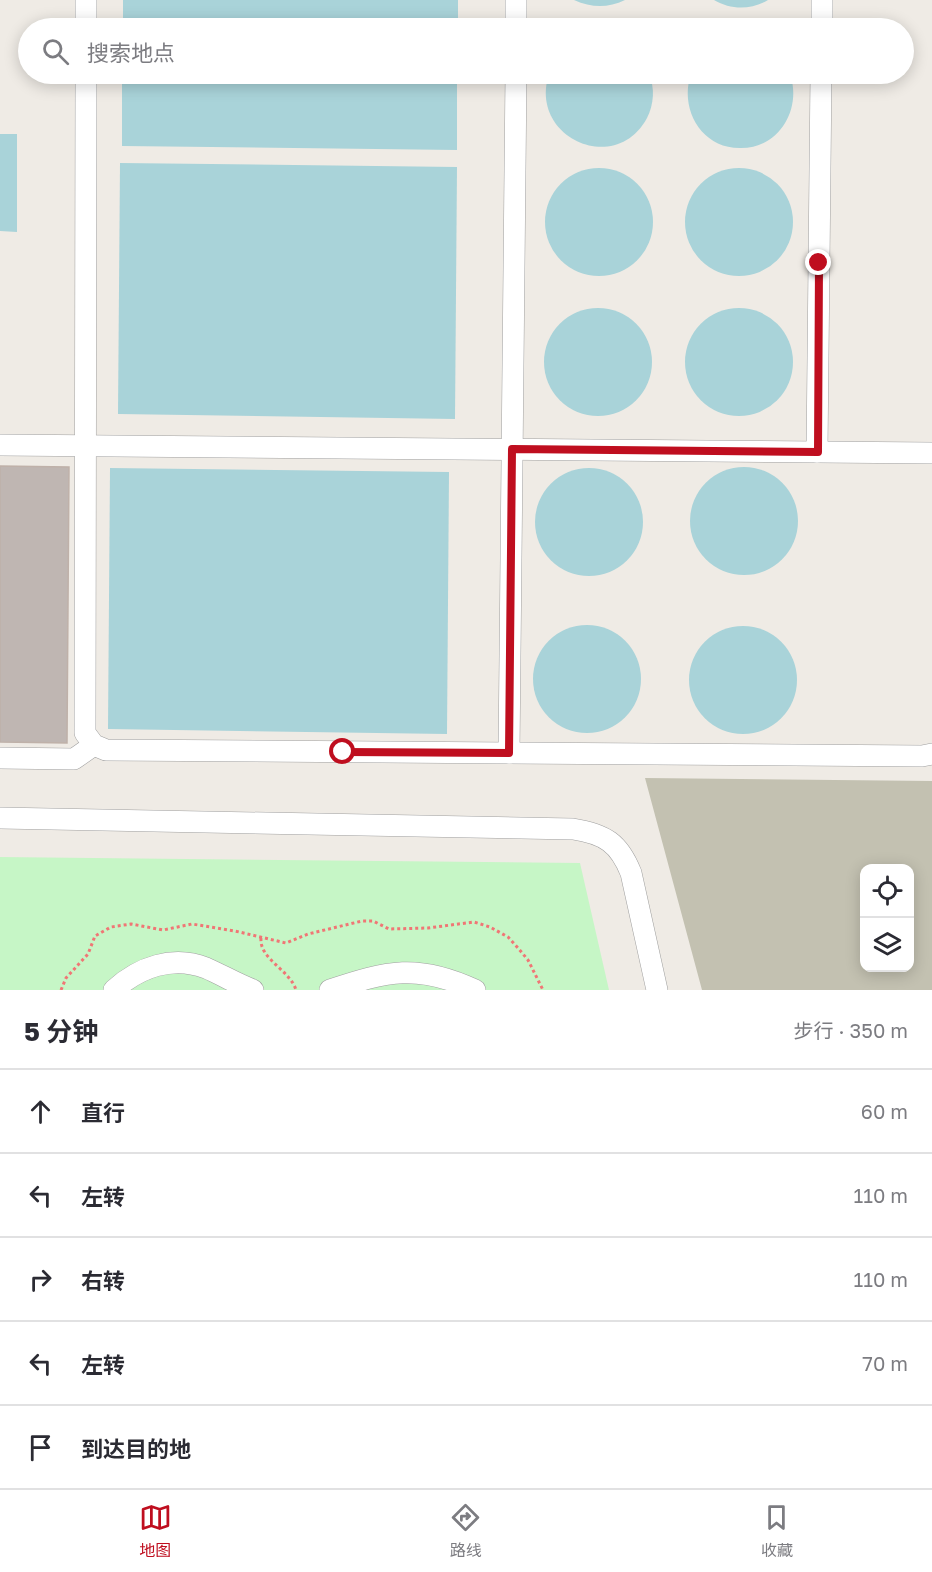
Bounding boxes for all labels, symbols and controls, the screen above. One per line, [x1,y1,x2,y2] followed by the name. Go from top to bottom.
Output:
[18,18,914,84] search box
[39,35,72,68] icon: search
[87,39,175,66] text: 搜索地点
[805,249,831,275] route end
[329,738,355,764] route start
[860,864,914,972] map controls
[860,864,914,918] button: locate
[860,918,914,972] button: layers
[24,1016,98,1047] text: 5 分钟
[794,1018,908,1042] text: 步行 · 350 m
[24,1095,57,1128] icon: ahead
[81,1099,125,1126] text: 直行
[861,1099,908,1123] text: 60 m
[24,1179,57,1212] icon: left
[81,1183,125,1210] text: 左转
[854,1183,908,1207] text: 110 m
[24,1263,57,1296] icon: right
[81,1267,125,1294] text: 右转
[854,1267,908,1291] text: 110 m
[24,1347,57,1380] icon: left
[81,1351,125,1378] text: 左转
[862,1351,908,1375] text: 70 m
[24,1431,57,1464] icon: arrive
[81,1435,191,1462] text: 到达目的地
[139,1501,172,1561] tab: 地图
[449,1501,482,1561] tab: 路线
[760,1501,793,1561] tab: 收藏

